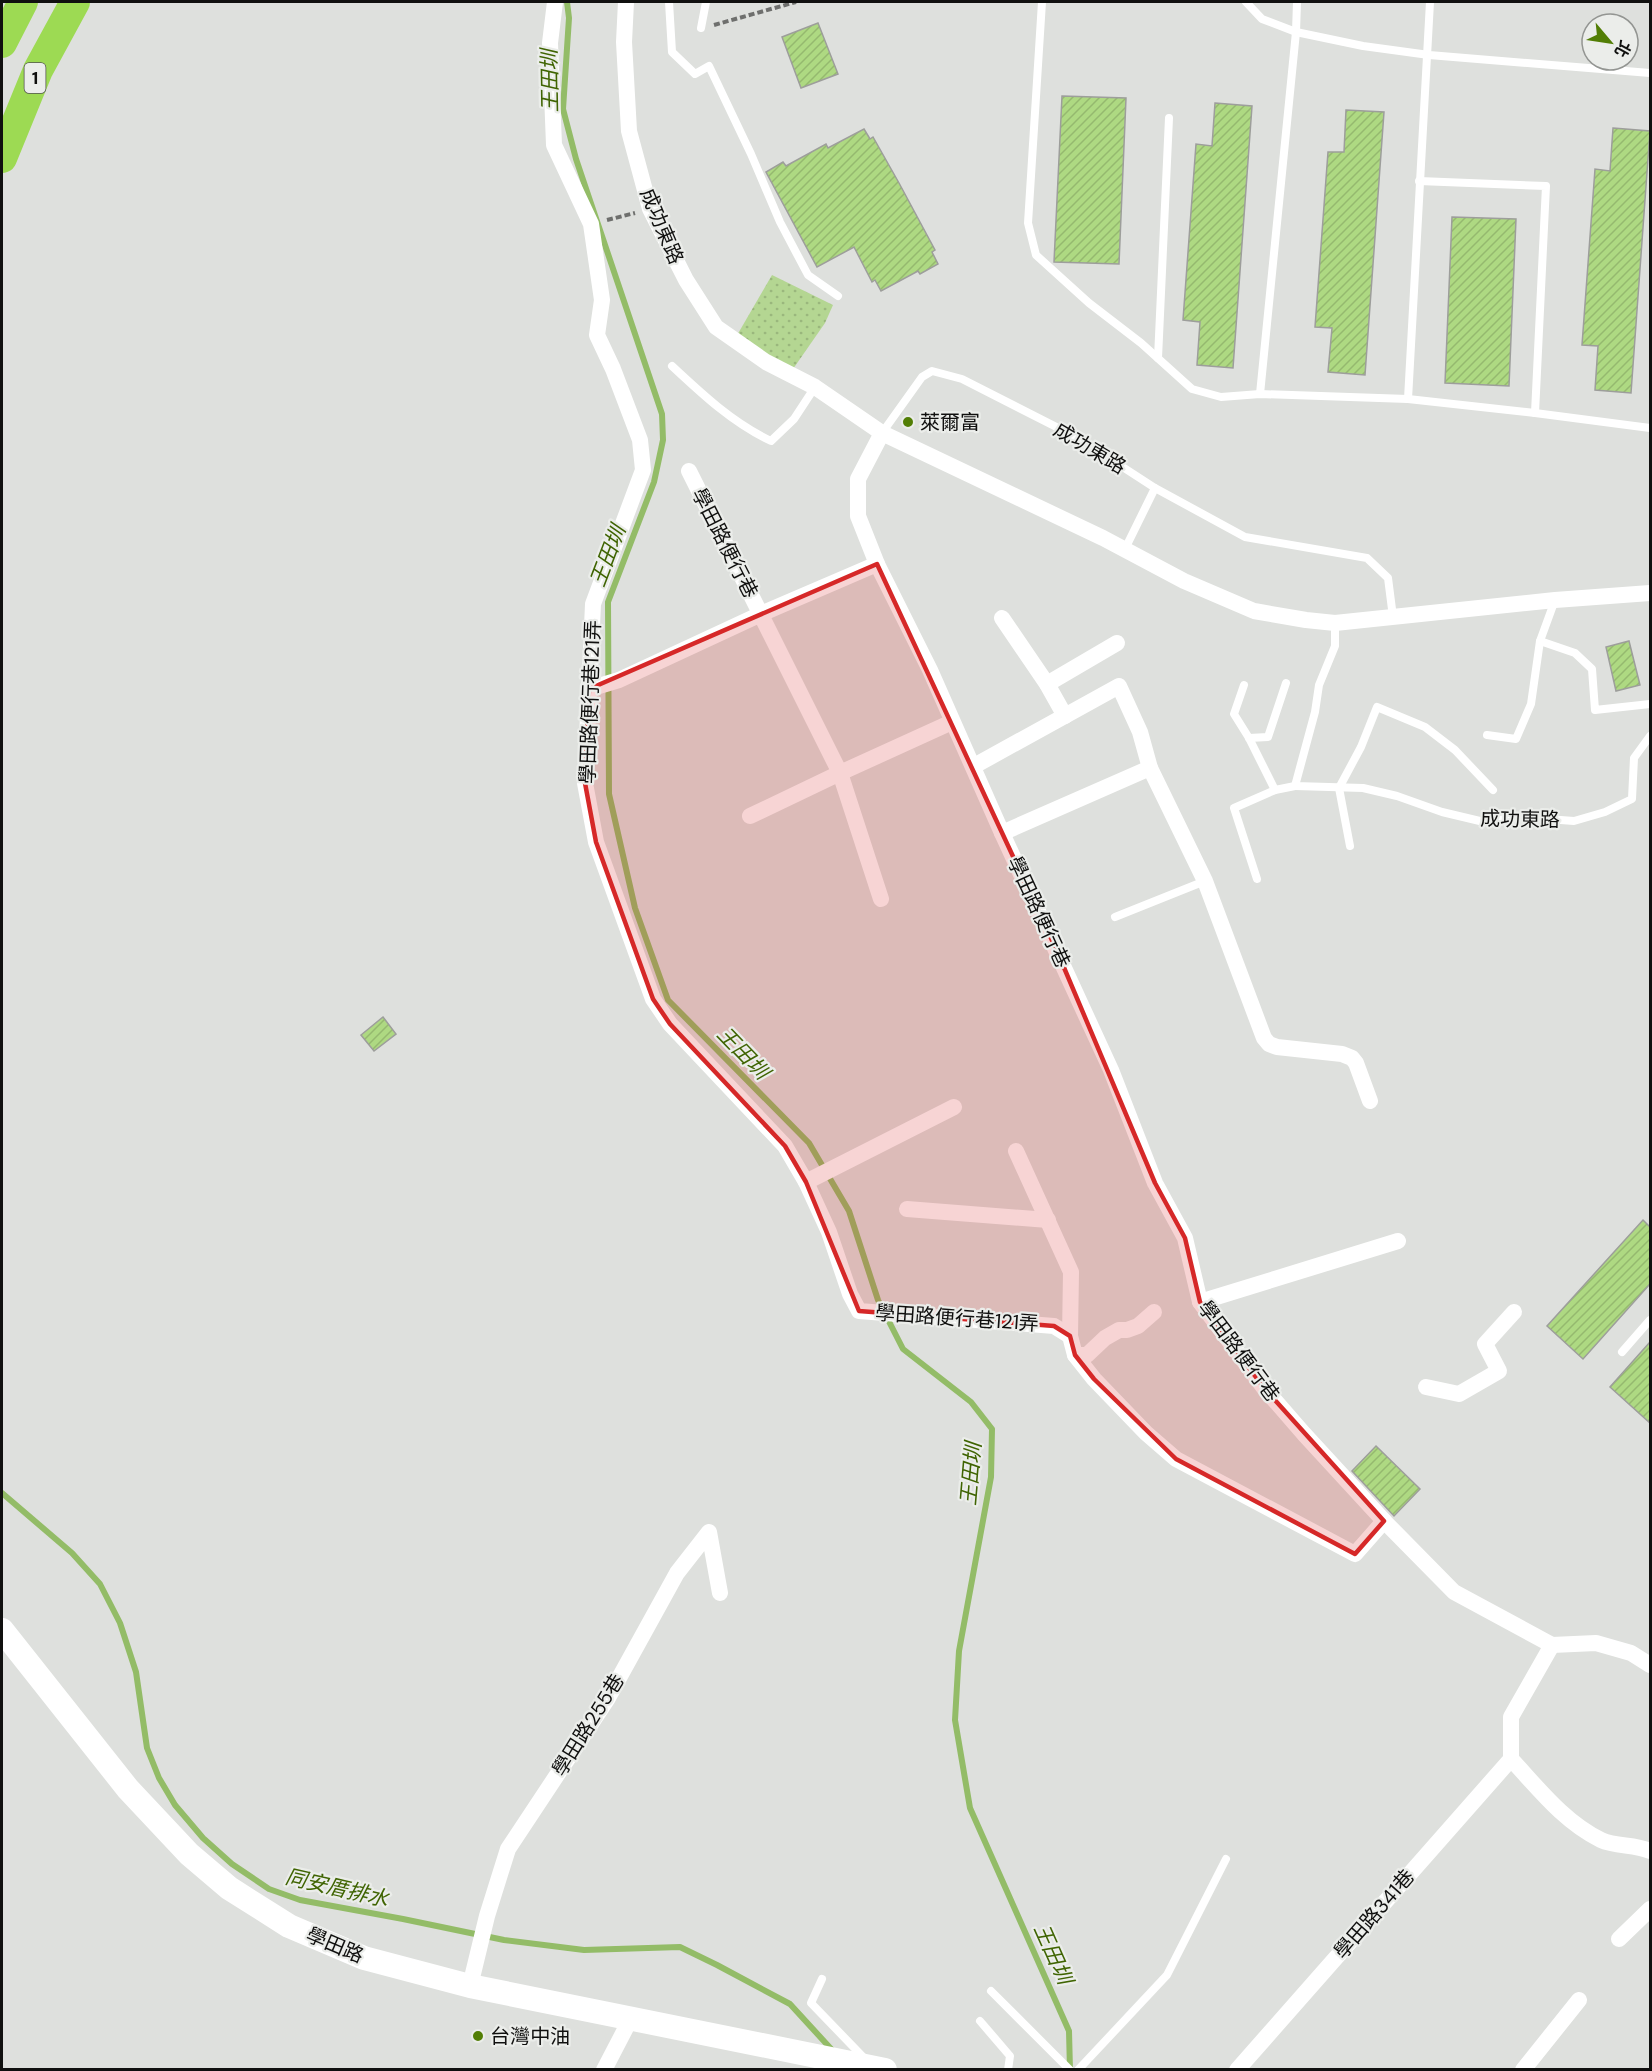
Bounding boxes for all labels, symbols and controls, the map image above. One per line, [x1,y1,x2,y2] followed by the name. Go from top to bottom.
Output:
[1580,12,1640,72] north arrow
[1610,37,1636,61] text: 北
[535,46,565,113] water label: 王田圳
[24,63,46,93] road number: 1
[634,184,690,268] street label: 成功東路
[920,409,980,435] place label: 萊爾富
[901,415,915,429] marker: 萊爾富
[1049,416,1131,480] street label: 成功東路
[686,484,764,602] street label: 學田路便行巷
[584,519,633,590] water label: 王田圳
[574,620,606,784] street label: 學田路便行巷121弄
[1480,805,1560,833] street label: 成功東路
[1002,852,1076,972] street label: 學田路便行巷
[711,1021,777,1088] water label: 王田圳
[1193,1295,1285,1407] street label: 學田路便行巷
[874,1299,1040,1337] street label: 學田路便行巷121弄
[954,1438,988,1507] water label: 王田圳
[546,1669,630,1781] street label: 學田路255巷
[283,1863,392,1914] water label: 同安厝排水
[1328,1864,1420,1964] street label: 學田路341巷
[1027,1920,1080,1991] water label: 王田圳
[302,1921,368,1969] street label: 學田路
[490,2023,570,2049] place label: 台灣中油
[471,2029,485,2043] marker: 台灣中油

